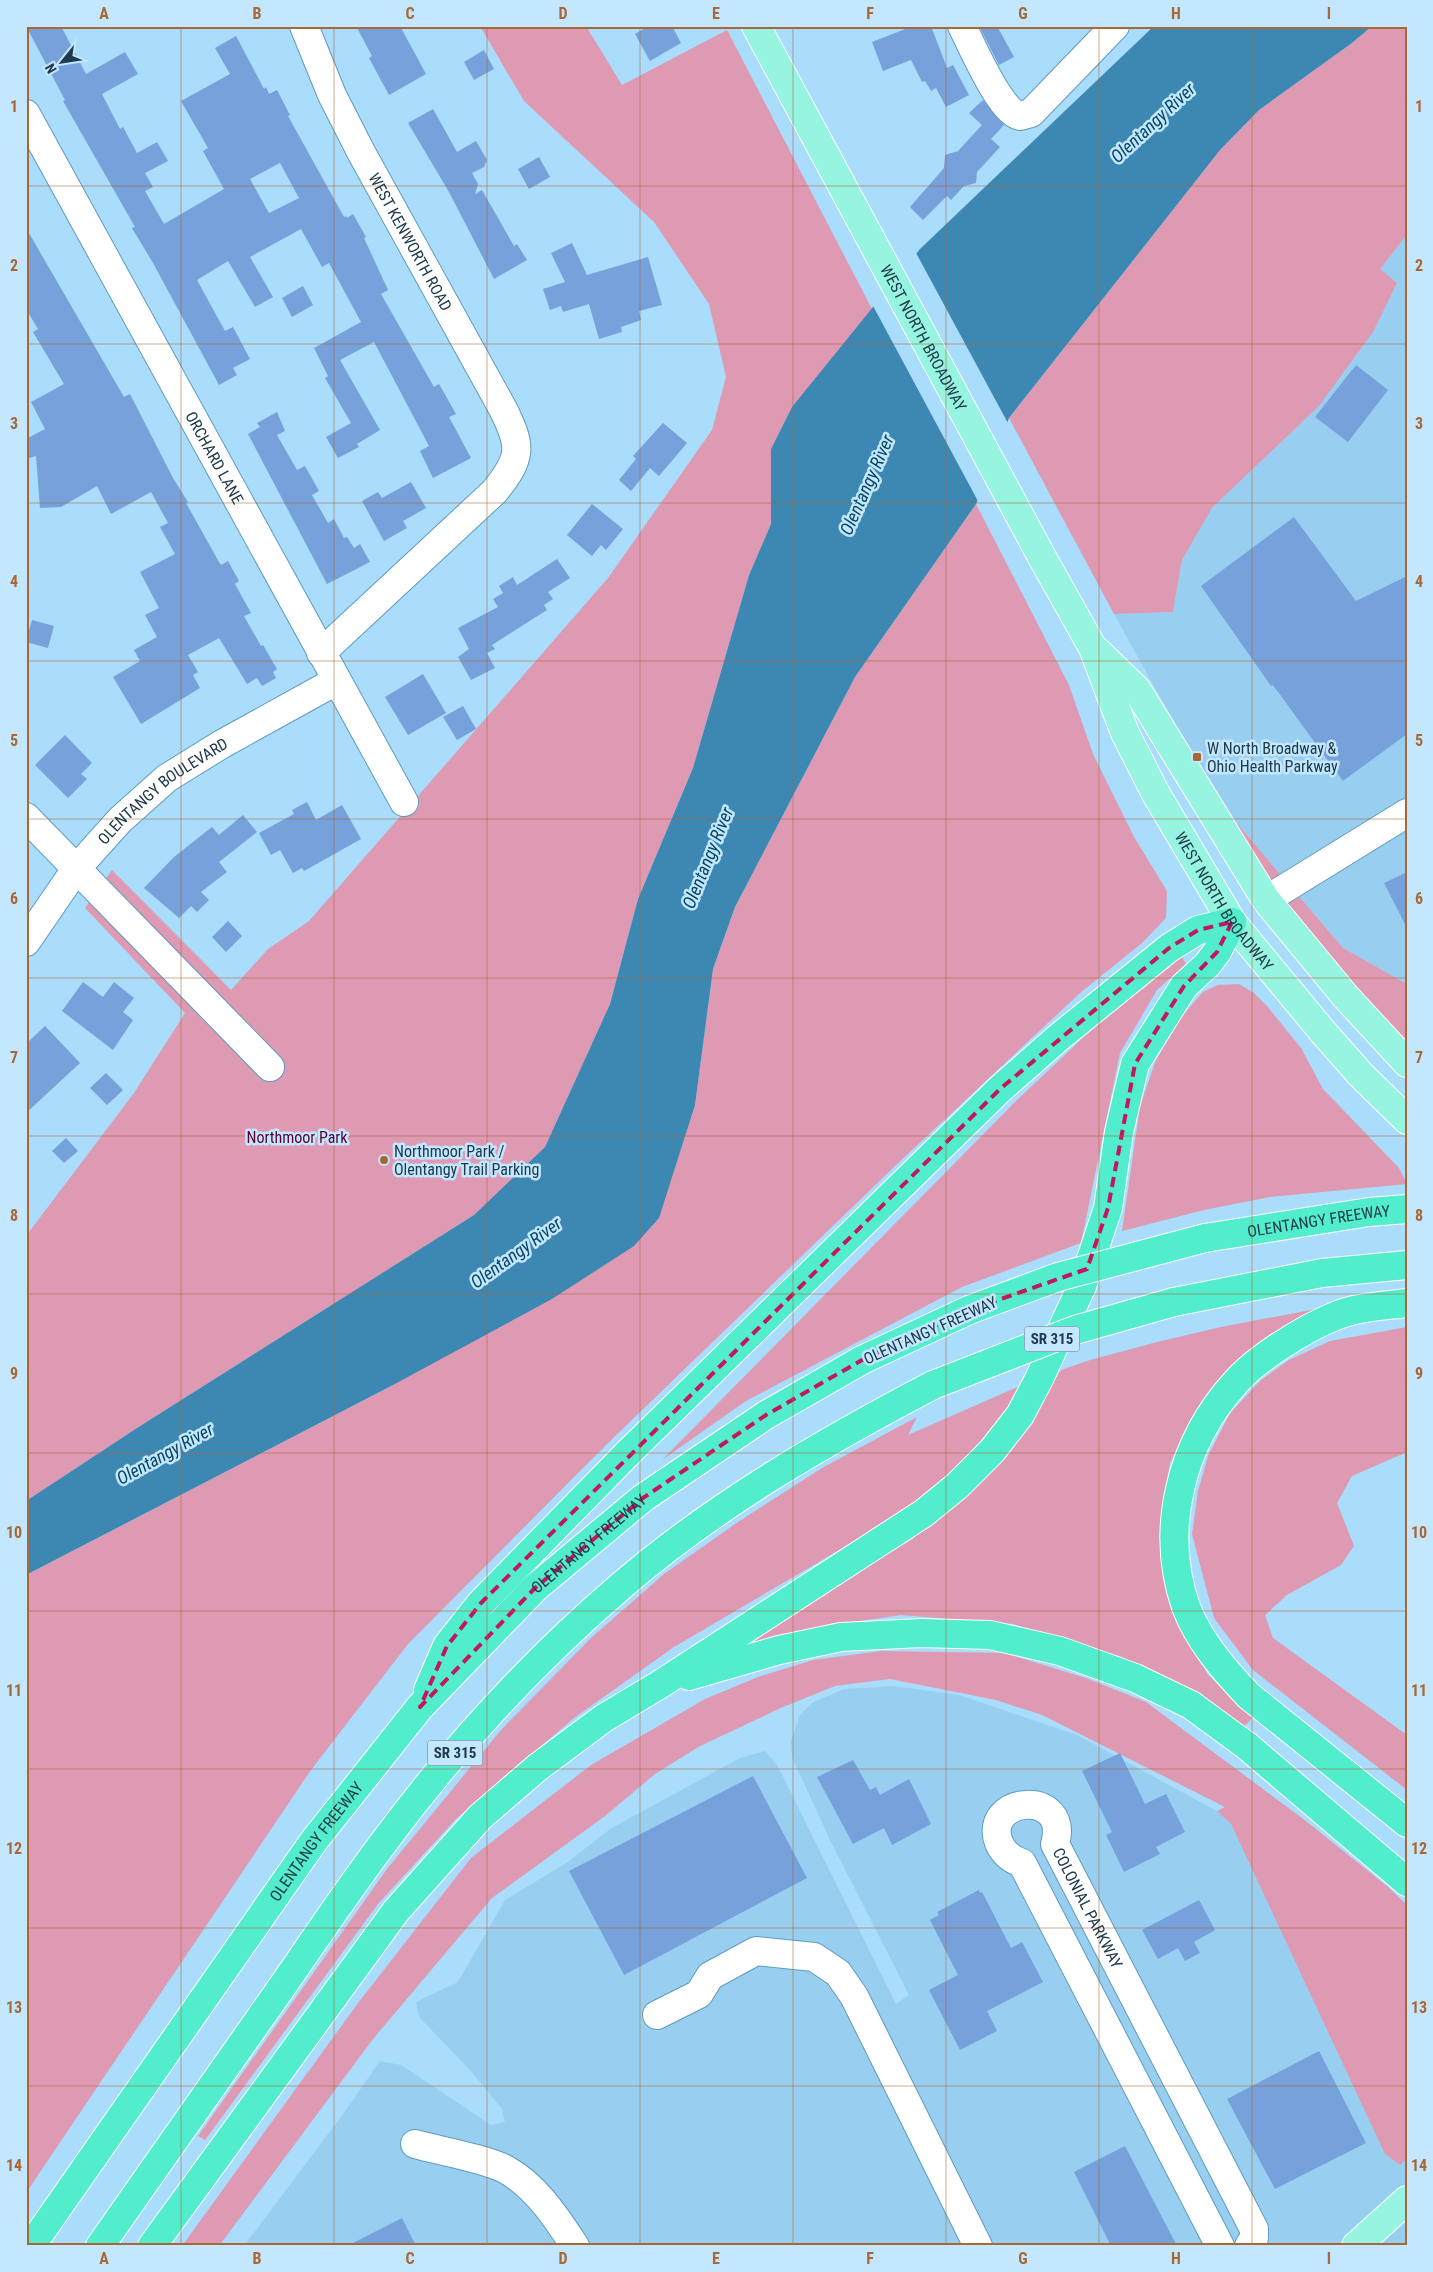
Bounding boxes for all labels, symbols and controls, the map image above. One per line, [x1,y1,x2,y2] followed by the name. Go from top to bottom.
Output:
[99,4,109,23] text: A
[253,4,262,23] text: B
[405,4,415,23] text: C
[558,4,568,23] text: D
[712,4,720,23] text: E
[866,4,874,23] text: F
[1018,4,1028,23] text: G
[1171,4,1181,23] text: H
[1327,4,1331,23] text: I
[38,38,88,88] north arrow
[42,61,60,76] text: N
[1106,78,1200,167] water label: Olentangy River
[10,97,18,116] text: 1
[1415,97,1423,116] text: 1
[364,170,456,314] street label: WEST KENWORTH ROAD
[10,256,18,275] text: 2
[1415,256,1423,275] text: 2
[876,262,971,415] street label: WEST NORTH BROADWAY
[181,408,247,507] street label: ORCHARD LANE
[10,414,18,433] text: 3
[1415,414,1423,433] text: 3
[835,431,898,538] water label: Olentangy River
[10,572,18,591] text: 4
[1415,572,1423,591] text: 4
[10,731,18,750] text: 5
[1415,731,1423,750] text: 5
[94,734,231,848] street label: OLENTANGY BOULEVARD
[1207,739,1338,776] place label: W North Broadway & Ohio Health Parkway
[1191,751,1203,763] marker: W North Broadway & Ohio Health Parkway
[678,804,738,911] water label: Olentangy River
[1171,829,1278,975] street label: WEST NORTH BROADWAY
[10,889,18,908] text: 6
[1415,889,1423,908] text: 6
[10,1048,18,1067] text: 7
[1415,1048,1423,1067] text: 7
[247,1128,348,1147] park label: Northmoor Park
[394,1142,539,1179] place label: Northmoor Park / Olentangy Trail Parking
[378,1154,390,1166] marker: Northmoor Park / Olentangy Trail Parking
[1246,1201,1391,1241] street label: OLENTANGY FREEWAY
[10,1206,18,1225] text: 8
[1415,1206,1423,1225] text: 8
[466,1212,566,1293] water label: Olentangy River
[861,1292,1000,1368] street label: OLENTANGY FREEWAY
[1024,1326,1080,1352] road number: SR 315
[10,1364,18,1383] text: 9
[1415,1364,1423,1383] text: 9
[113,1418,217,1489] water label: Olentangy River
[527,1490,651,1597] street label: OLENTANGY FREEWAY
[6,1523,22,1542] text: 10
[1411,1523,1427,1542] text: 10
[6,1681,22,1700] text: 11
[1411,1681,1427,1700] text: 11
[428,1740,482,1766] road number: SR 315
[266,1778,367,1905] street label: OLENTANGY FREEWAY
[6,1839,22,1858] text: 12
[1411,1839,1427,1858] text: 12
[1049,1845,1127,1972] street label: COLONIAL PARKWAY
[6,1998,22,2017] text: 13
[1411,1998,1427,2017] text: 13
[6,2156,22,2175] text: 14
[1411,2156,1427,2175] text: 14
[99,2249,109,2268] text: A
[253,2249,262,2268] text: B
[405,2249,415,2268] text: C
[558,2249,568,2268] text: D
[712,2249,720,2268] text: E
[866,2249,874,2268] text: F
[1018,2249,1028,2268] text: G
[1171,2249,1181,2268] text: H
[1327,2249,1331,2268] text: I

